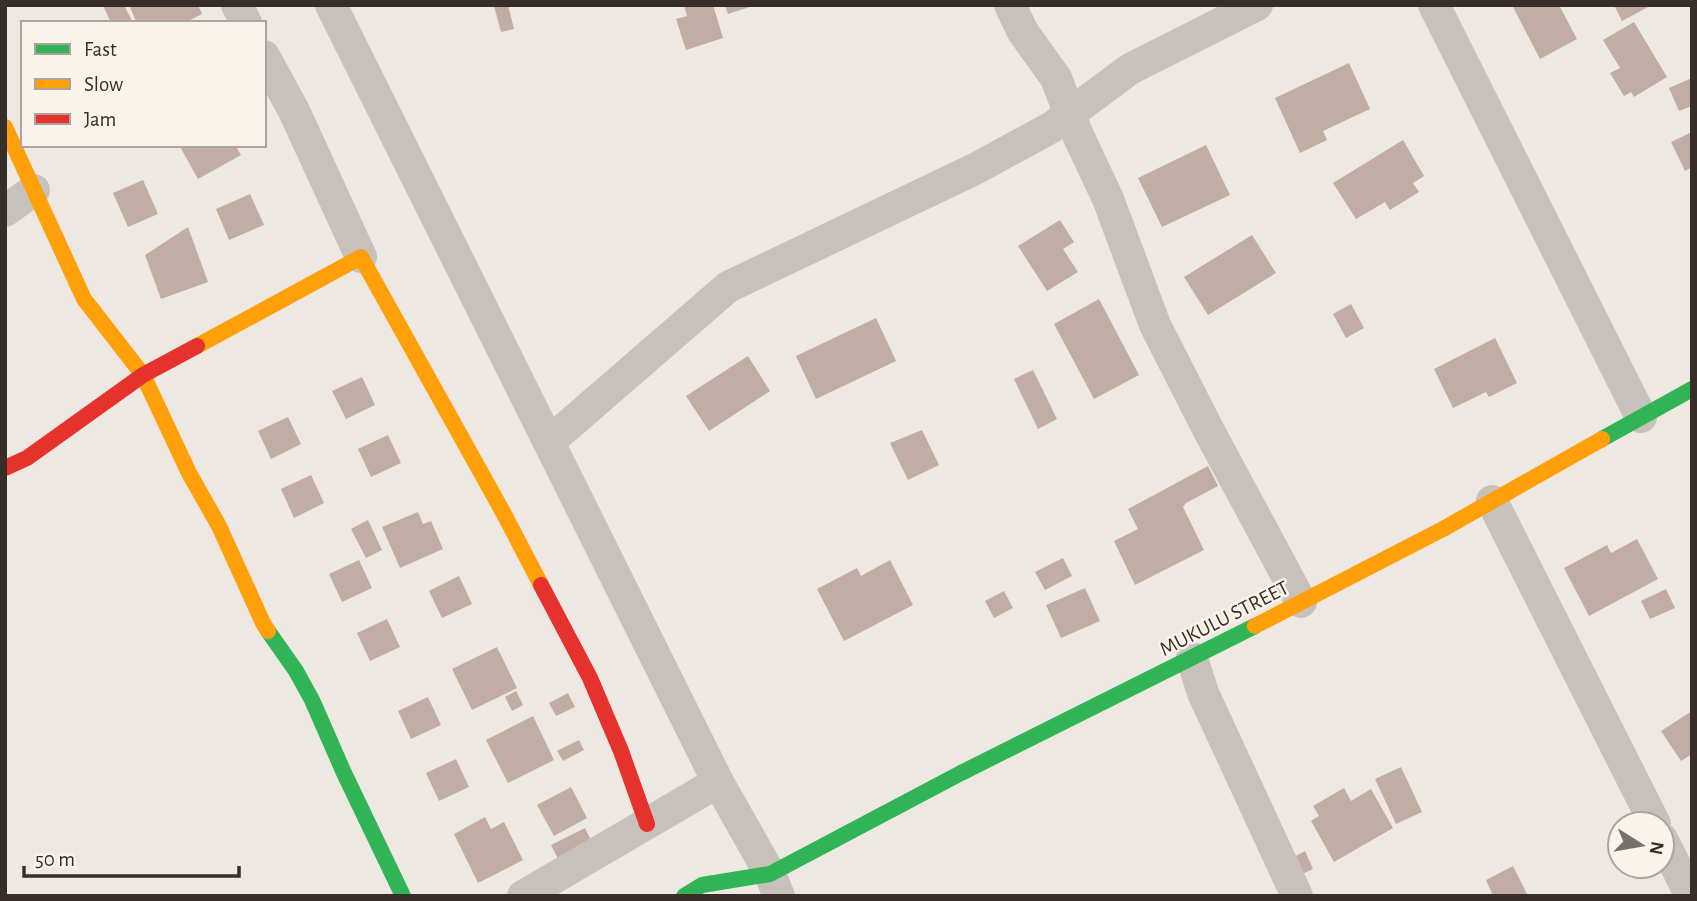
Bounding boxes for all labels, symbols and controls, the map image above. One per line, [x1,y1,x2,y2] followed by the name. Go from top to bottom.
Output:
[21,21,266,147] legend
[84,39,117,60] text: Fast
[84,74,123,95] text: Slow
[84,109,116,130] text: Jam
[1156,577,1292,660] street label: MUKULU STREET
[1606,810,1676,880] north arrow
[24,834,240,878] scale bar
[1646,840,1667,856] text: N
[35,849,75,870] text: 50 m

